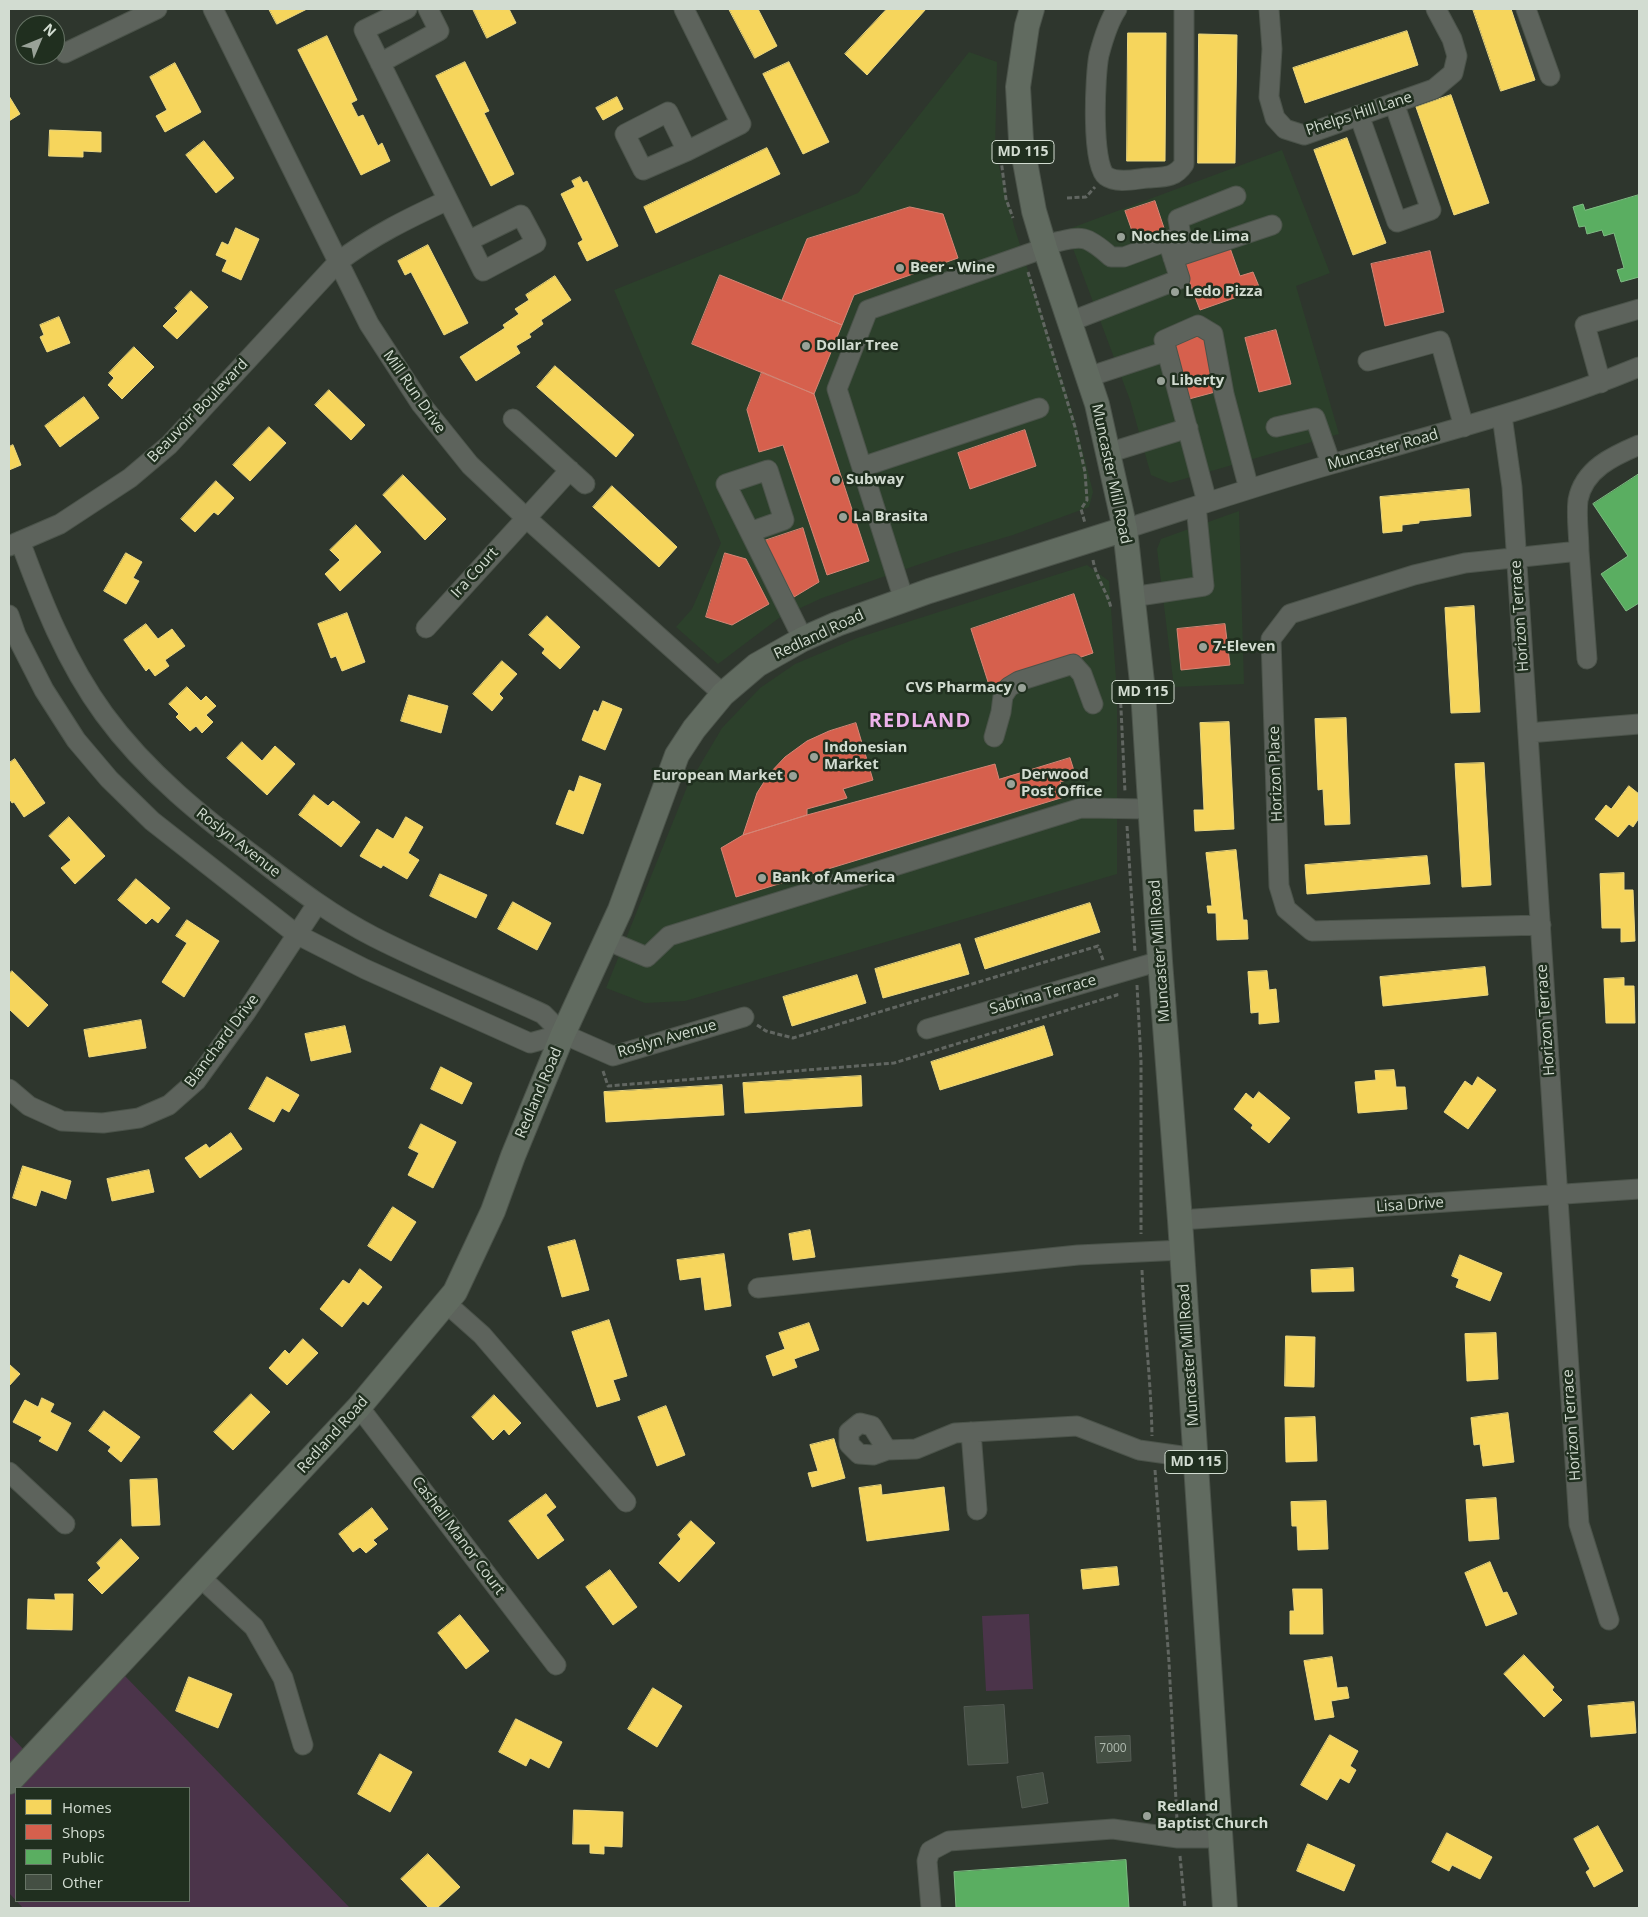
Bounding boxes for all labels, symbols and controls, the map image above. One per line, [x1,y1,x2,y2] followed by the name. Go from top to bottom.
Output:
[15,15,65,65] north arrow
[40,19,61,40] text: N
[1304,88,1414,140] street label: Phelps Hill Lane
[992,140,1054,163] road number: MD 115
[1131,228,1249,246] place label: Noches de Lima
[1115,231,1127,243] marker: Noches de Lima
[910,259,995,277] place label: Beer - Wine
[894,262,906,274] marker: Beer - Wine
[1185,283,1263,301] place label: Ledo Pizza
[1169,286,1181,298] marker: Ledo Pizza
[816,337,899,355] place label: Dollar Tree
[800,340,812,352] marker: Dollar Tree
[379,347,449,437] street label: Mill Run Drive
[144,355,252,467] street label: Beauvoir Boulevard
[1171,372,1224,390] place label: Liberty
[1155,375,1167,387] marker: Liberty
[1087,402,1135,546] street label: Muncaster Mill Road
[1326,426,1440,474] street label: Muncaster Road
[846,471,904,489] place label: Subway
[830,474,842,486] marker: Subway
[853,508,928,526] place label: La Brasita
[837,511,849,523] marker: La Brasita
[448,544,502,602] street label: Ira Court
[1507,559,1533,673] street label: Horizon Terrace
[771,606,867,664] street label: Redland Road
[1213,638,1275,656] place label: 7-Eleven
[1197,641,1209,653] marker: 7-Eleven
[905,679,1012,697] place label: CVS Pharmacy
[1112,680,1174,704] road number: MD 115
[1016,682,1028,694] marker: CVS Pharmacy
[868,709,972,733] district label: REDLAND
[1265,726,1287,822] street label: Horizon Place
[824,739,907,774] place label: Indonesian Market
[808,751,820,763] marker: Indonesian Market
[1021,766,1102,801] place label: Derwood Post Office
[653,767,783,785] place label: European Market
[787,770,799,782] marker: European Market
[1005,778,1017,790] marker: Derwood Post Office
[192,804,284,882] street label: Roslyn Avenue
[772,869,895,887] place label: Bank of America
[756,872,768,884] marker: Bank of America
[1146,879,1174,1023] street label: Muncaster Mill Road
[1533,963,1559,1077] street label: Horizon Terrace
[988,971,1098,1019] street label: Sabrina Terrace
[181,991,263,1091] street label: Blanchard Drive
[615,1016,719,1062] street label: Roslyn Avenue
[512,1045,566,1141] street label: Redland Road
[1376,1194,1444,1216] street label: Lisa Drive
[1175,1283,1203,1427] street label: Muncaster Mill Road
[1559,1368,1585,1482] street label: Horizon Terrace
[294,1393,372,1477] street label: Redland Road
[1165,1450,1227,1474] road number: MD 115
[408,1473,508,1599] street label: Cashell Manor Court
[1099,1742,1127,1756] house number: 7000
[15,1787,190,1902] legend
[62,1797,112,1817] text: Homes
[1157,1798,1268,1833] place label: Redland Baptist Church
[1141,1810,1153,1822] marker: Redland Baptist Church
[62,1822,105,1842] text: Shops
[62,1847,104,1867] text: Public
[62,1872,103,1892] text: Other

